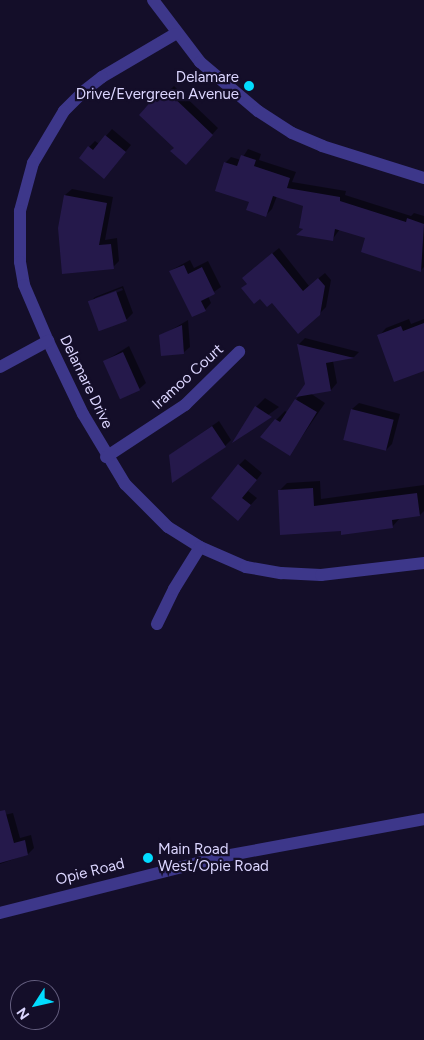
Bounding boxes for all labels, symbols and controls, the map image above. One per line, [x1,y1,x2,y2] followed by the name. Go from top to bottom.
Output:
[76,68,239,103] place label: Delamare Drive/Evergreen Avenue
[243,80,255,92] marker: Delamare Drive/Evergreen Avenue
[56,332,116,432] street label: Delamare Drive
[149,340,227,414] street label: Iramoo Court
[158,840,269,875] place label: Main Road West/Opie Road
[142,852,154,864] marker: Main Road West/Opie Road
[54,855,126,889] street label: Opie Road
[10,980,60,1030] north arrow
[13,1004,33,1023] text: N

